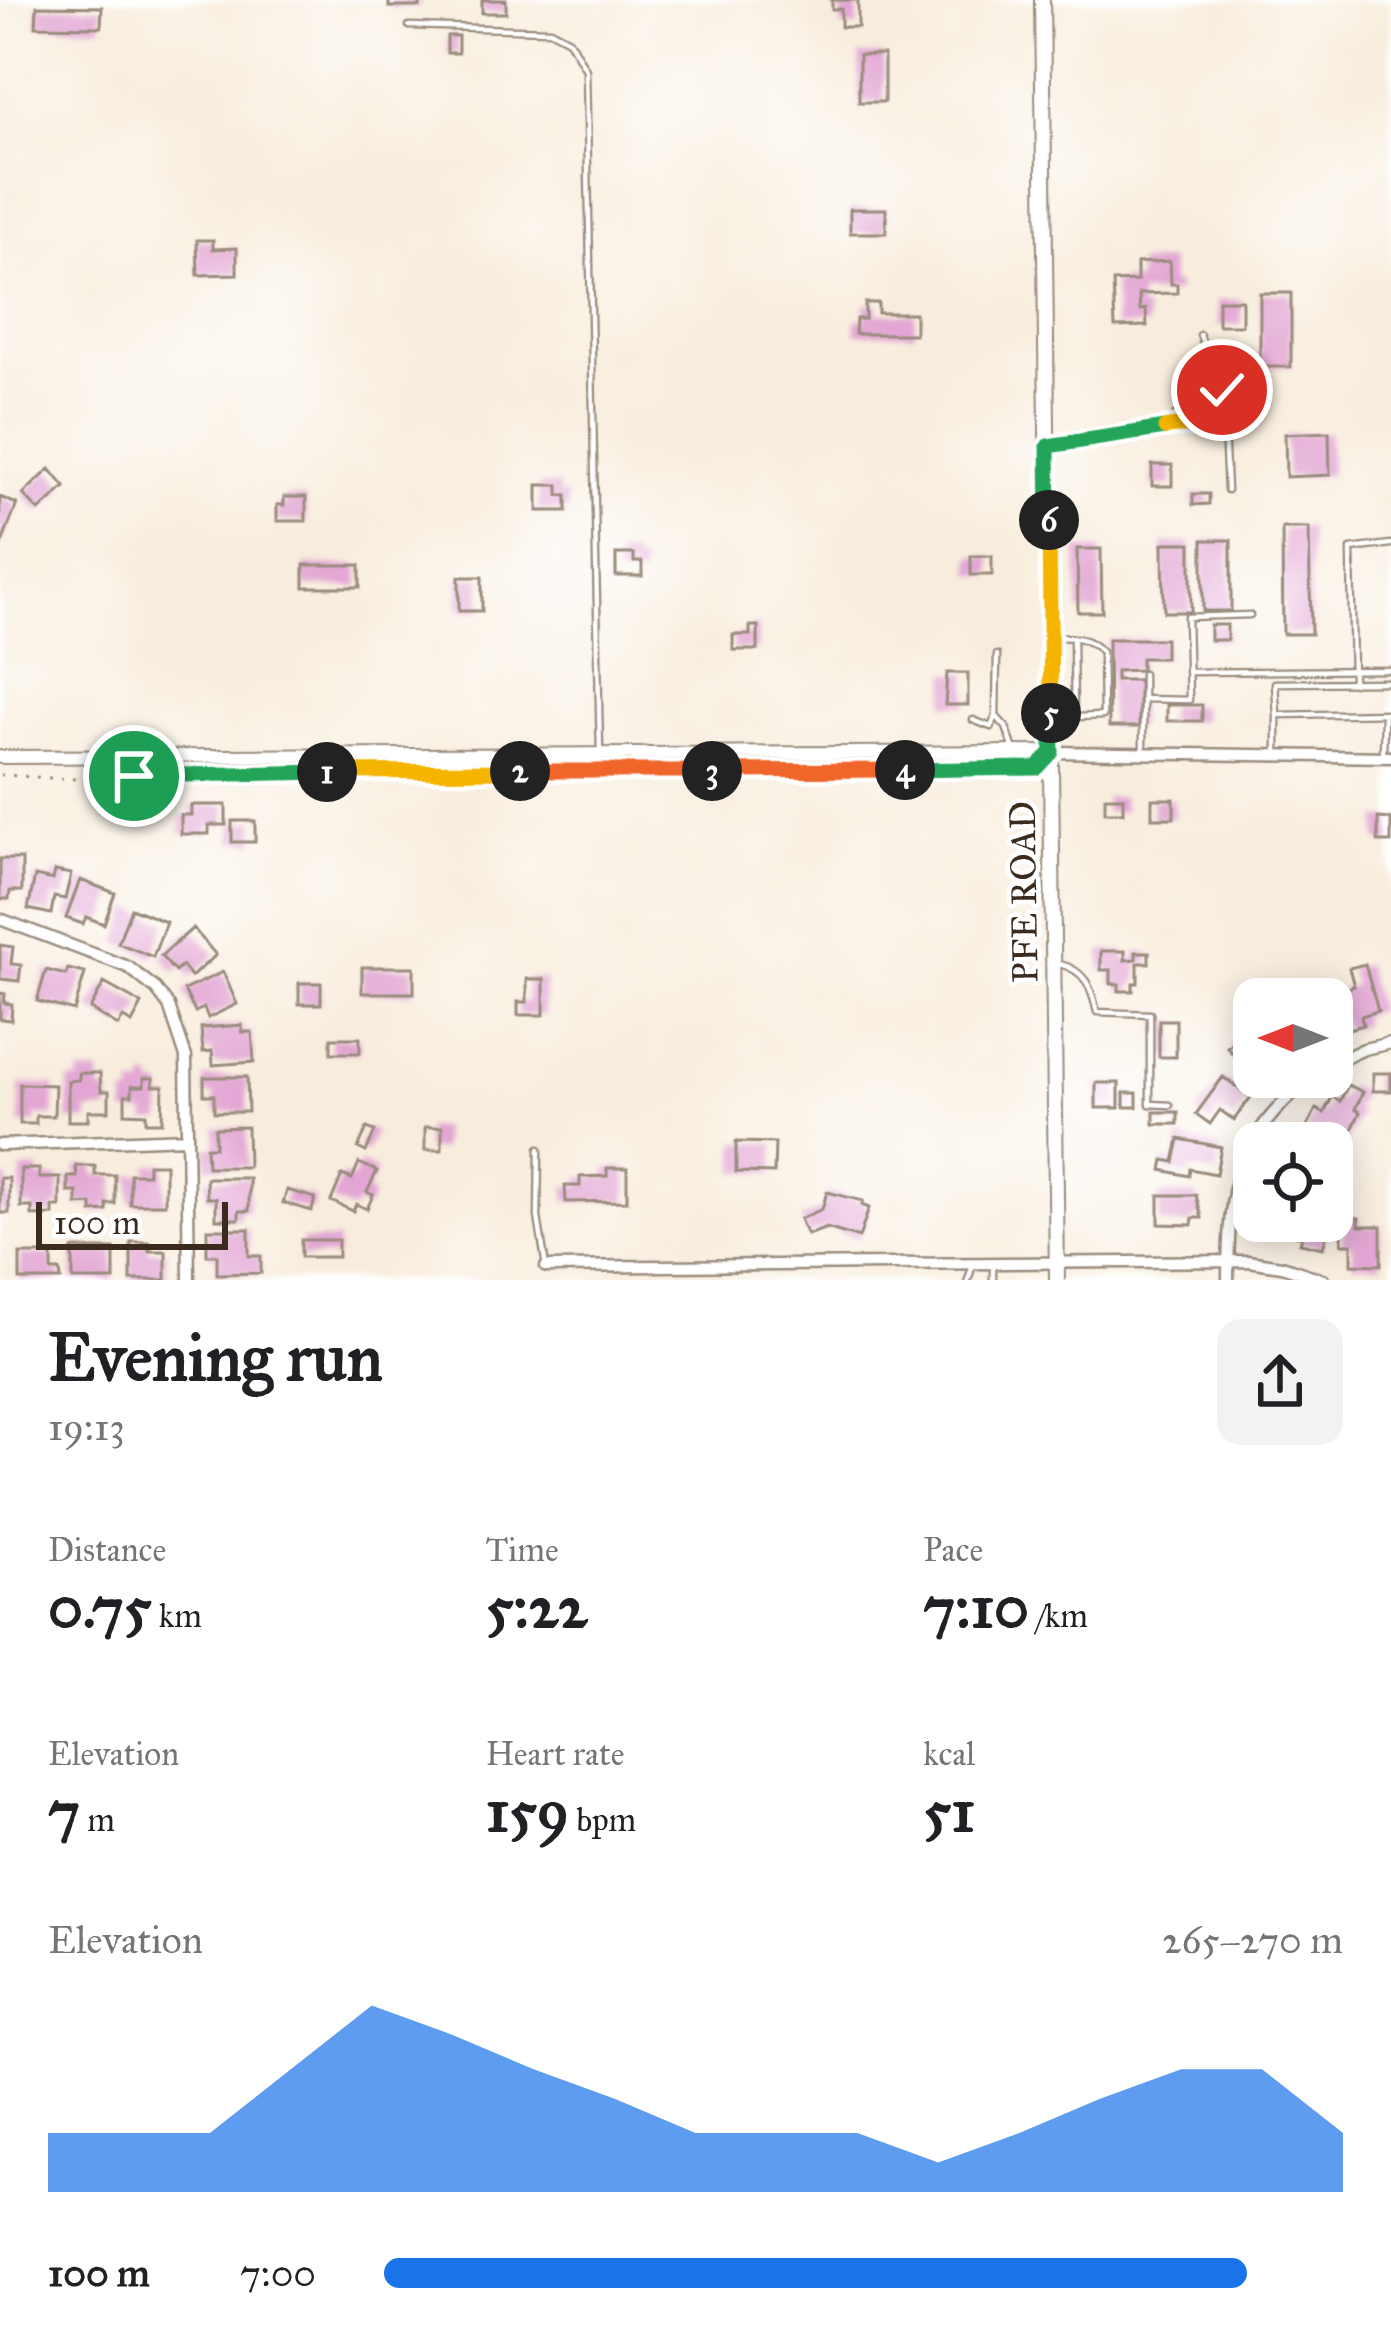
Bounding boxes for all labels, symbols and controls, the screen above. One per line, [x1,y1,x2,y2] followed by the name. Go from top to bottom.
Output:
[1171,339,1273,441] pin
[1189,357,1255,423] icon: check
[1019,490,1079,550] pin: 6
[1041,500,1057,540] text: 6
[1021,683,1081,743] pin: 5
[1043,693,1059,733] text: 5
[83,725,185,827] pin
[875,740,935,800] pin: 4
[490,741,550,801] pin: 2
[682,741,742,801] pin: 3
[297,742,357,802] pin: 1
[101,743,167,809] icon: arrive
[896,750,914,790] text: 4
[512,751,528,791] text: 2
[705,751,719,791] text: 3
[320,752,334,792] text: 1
[1000,801,1048,983] street label: PFE ROAD
[1233,978,1353,1098] north arrow
[1233,978,1353,1242] map controls
[1233,1122,1353,1242] button: locate
[36,1196,228,1249] scale bar
[54,1203,140,1243] text: 100 m
[48,1317,383,1398] text: Evening run
[1217,1319,1343,1445] button: share
[48,1403,125,1451] text: 19:13
[48,1530,166,1570] text: Distance
[486,1530,559,1570] text: Time
[923,1530,983,1570] text: Pace
[48,1570,152,1643] text: 0.75
[486,1570,588,1643] text: 5:22
[923,1570,1029,1643] text: 7:10
[152,1596,202,1636] text: km
[1029,1596,1088,1636] text: /km
[48,1734,179,1774] text: Elevation
[486,1734,624,1774] text: Heart rate
[923,1734,975,1774] text: kcal
[48,1774,80,1847] text: 7
[486,1774,569,1847] text: 159
[923,1774,975,1847] text: 51
[80,1800,115,1840] text: m
[569,1800,636,1840] text: bpm
[48,1916,203,1964] text: Elevation
[1162,1916,1343,1964] text: 265–270 m
[48,2249,150,2297] text: 100 m
[240,2249,316,2297] text: 7:00

